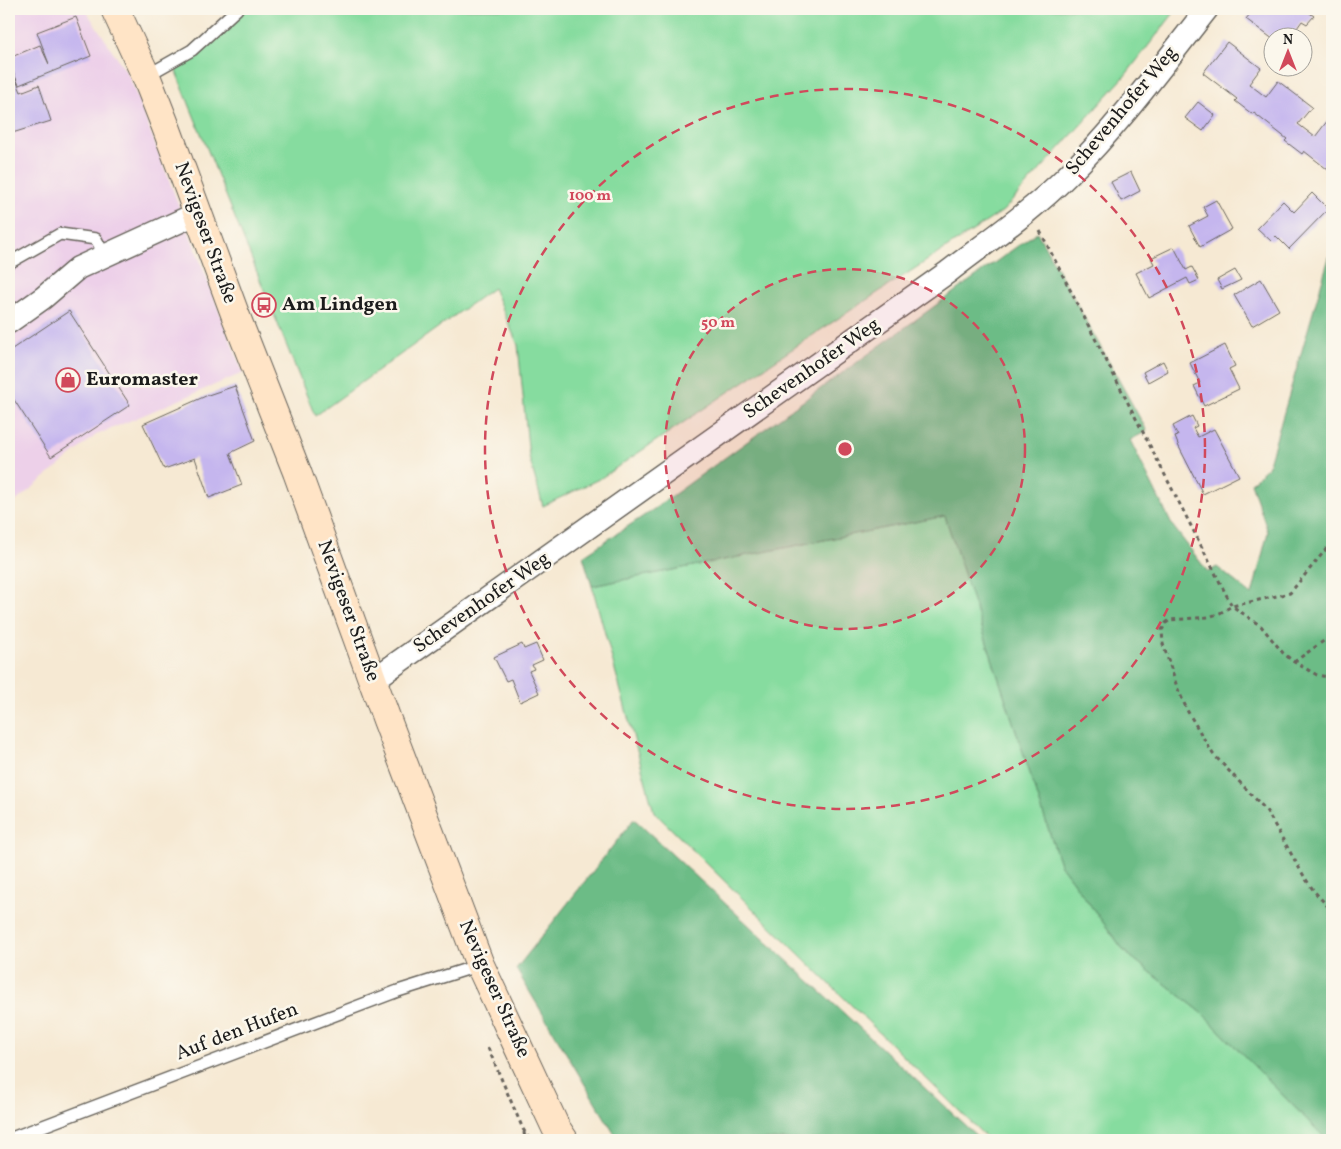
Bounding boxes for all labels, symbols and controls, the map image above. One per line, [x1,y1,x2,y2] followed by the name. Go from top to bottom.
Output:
[1264,28,1314,78] north arrow
[1283,31,1293,50] text: N
[1059,40,1185,182] street label: Schevenhofer Weg
[166,158,244,308] street label: Nevigeser Straße
[569,186,612,207] text: 100 m
[282,291,398,319] place label: Am Lindgen
[251,292,277,318] bus stop icon: Am Lindgen
[738,311,886,427] street label: Schevenhofer Weg
[701,313,735,334] text: 50 m
[86,366,198,394] place label: Euromaster
[55,367,81,393] shop icon: Euromaster
[836,440,854,458] centre of rings
[309,536,387,686] street label: Nevigeser Straße
[408,545,556,661] street label: Schevenhofer Weg
[451,915,537,1063] street label: Nevigeser Straße
[172,996,302,1068] street label: Auf den Hufen

